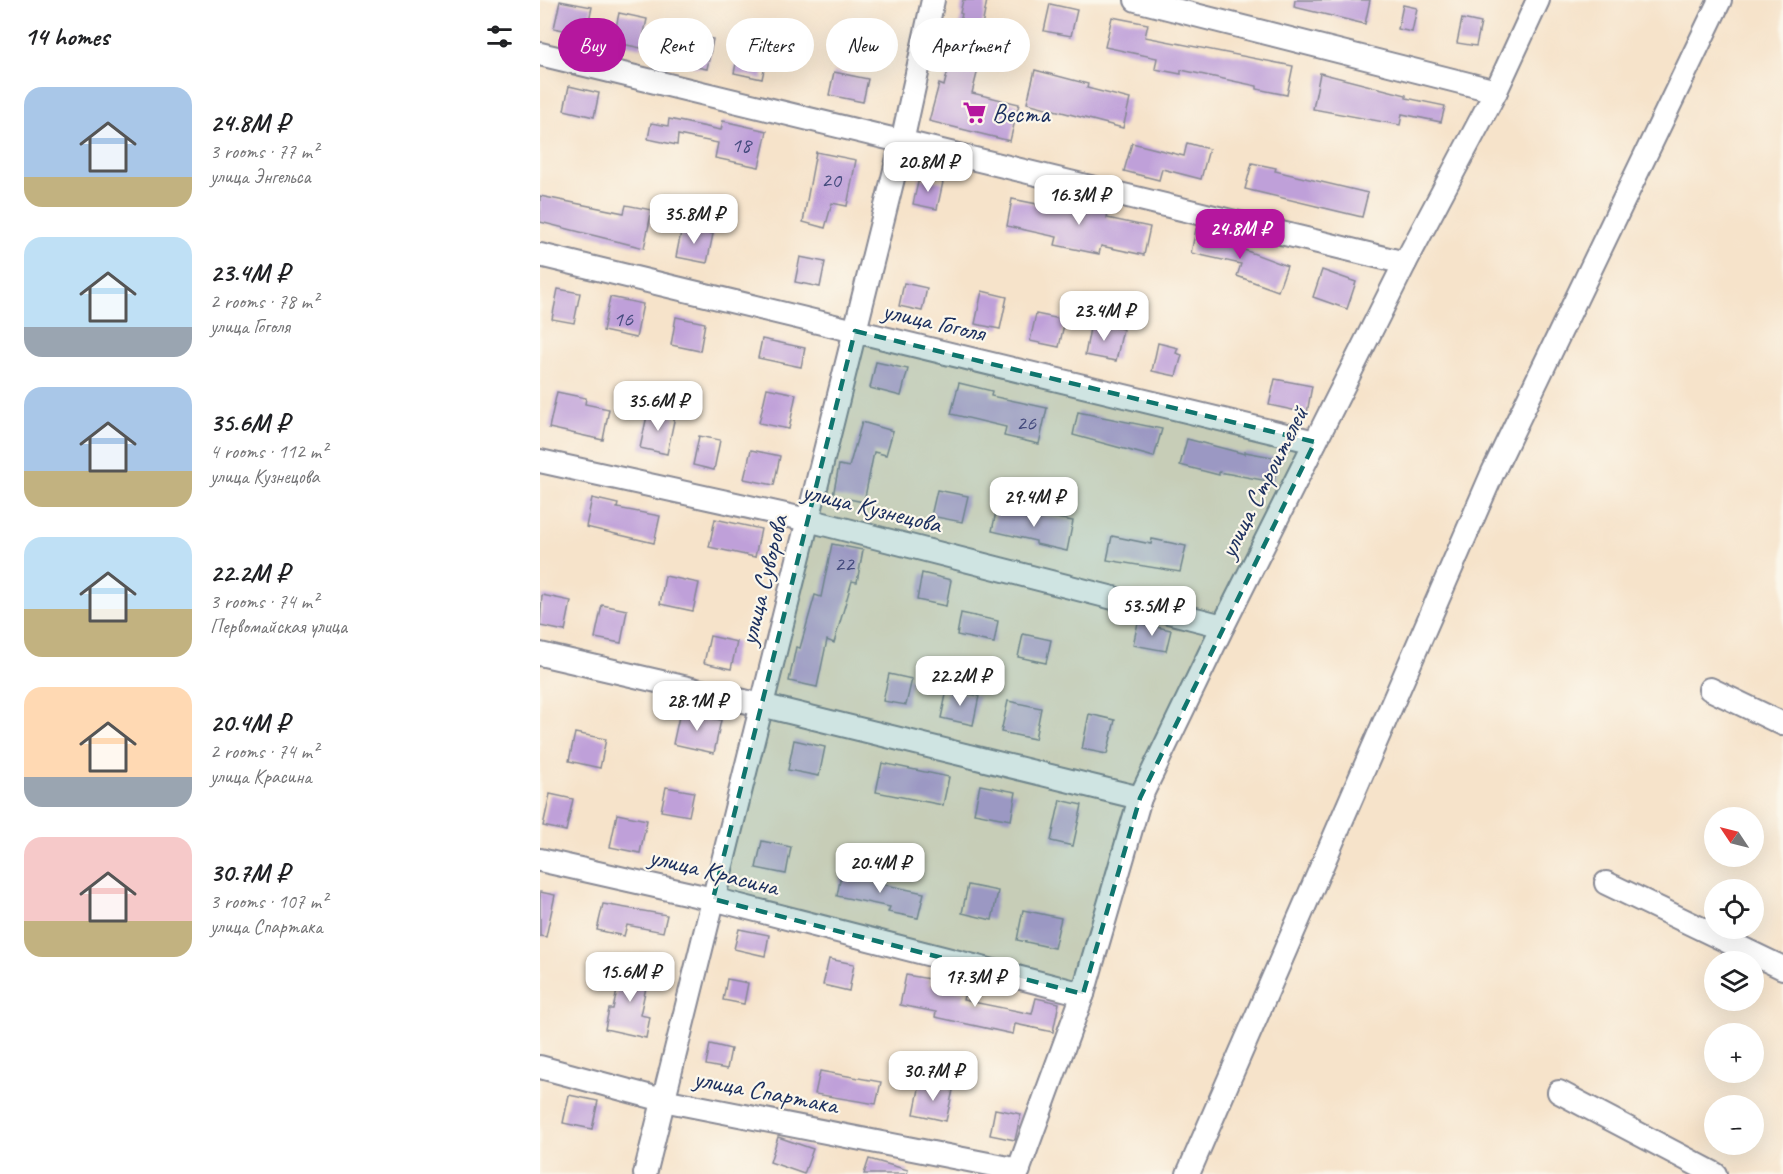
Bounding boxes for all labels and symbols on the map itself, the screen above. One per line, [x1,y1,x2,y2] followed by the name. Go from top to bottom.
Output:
[992,97,1051,130] place label: Веста
[961,100,987,126] supermarket icon: Веста
[731,131,753,159] house number: 18
[873,142,983,193] pin: 20.8M ₽
[821,166,843,194] house number: 20
[1024,175,1134,226] pin: 16.3M ₽
[639,194,749,245] pin: 35.8M ₽
[1185,209,1295,260] pin: 24.8M ₽
[1049,291,1159,342] pin: 23.4M ₽
[878,293,990,350] street label: улица Гоголя
[613,305,634,333] house number: 16
[603,381,713,432] pin: 35.6M ₽
[1210,399,1317,565] street label: улица Строителей
[1016,409,1037,437] house number: 26
[797,474,946,541] street label: улица Кузнецова
[979,477,1089,528] pin: 29.4M ₽
[731,510,796,650] street label: улица Суворова
[834,550,856,578] house number: 22
[1097,586,1207,637] pin: 53.5M ₽
[905,656,1015,707] pin: 22.2M ₽
[642,681,752,732] pin: 28.1M ₽
[1704,807,1764,867] north arrow
[644,839,784,904] street label: улица Красина
[825,843,935,894] pin: 20.4M ₽
[575,952,685,1003] pin: 15.6M ₽
[920,957,1030,1008] pin: 17.3M ₽
[878,1051,988,1102] pin: 30.7M ₽
[689,1061,843,1122] street label: улица Спартака

